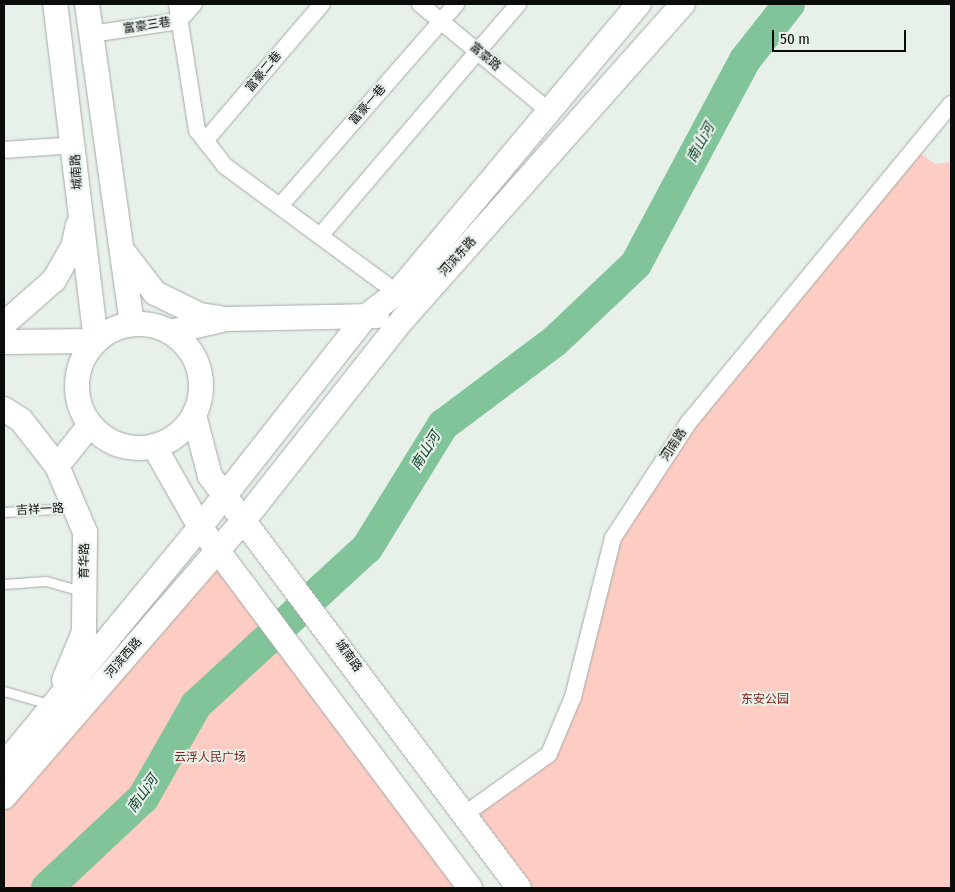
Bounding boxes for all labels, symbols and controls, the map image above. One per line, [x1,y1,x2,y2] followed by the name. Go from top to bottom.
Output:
[122,15,172,37] street label: 富豪三巷
[775,20,909,52] scale bar
[780,30,810,48] text: 50 m
[467,40,503,74] street label: 富豪路
[243,49,285,95] street label: 富豪二巷
[347,82,389,128] street label: 富豪一巷
[684,121,718,165] water label: 南山河
[69,154,85,190] street label: 城南路
[437,234,479,280] street label: 河滨东路
[658,426,690,464] street label: 河南路
[408,429,444,473] water label: 南山河
[16,502,64,518] street label: 吉祥一路
[77,543,93,579] street label: 育华路
[103,635,145,681] street label: 河滨西路
[332,637,364,675] street label: 城南路
[741,693,789,707] park label: 东安公园
[174,751,246,765] park label: 云浮人民广场
[124,772,162,816] water label: 南山河

